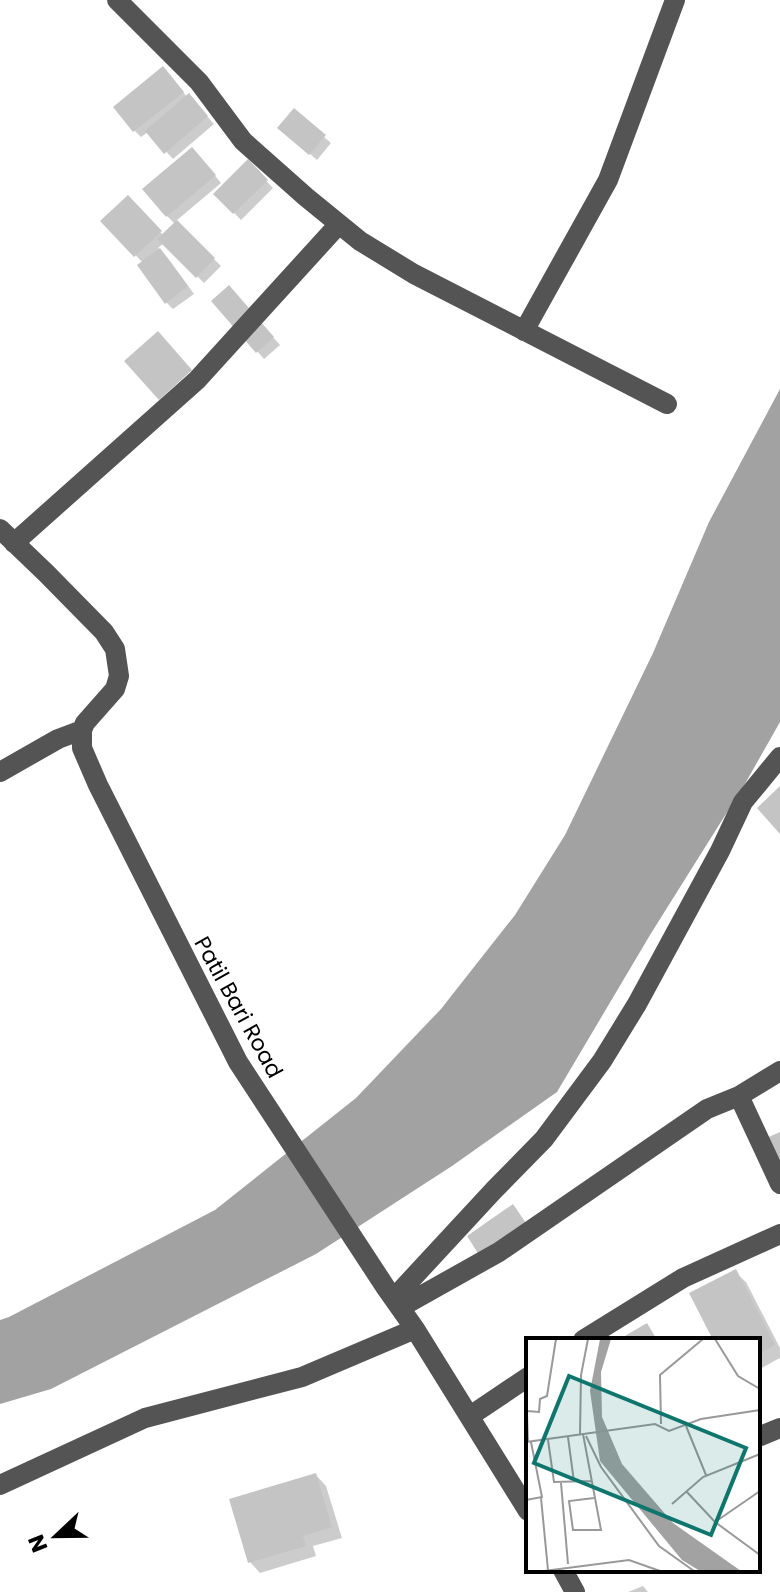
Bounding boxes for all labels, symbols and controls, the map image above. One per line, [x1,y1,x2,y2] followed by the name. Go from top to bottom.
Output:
[187,931,290,1084] street label: Patil Bari Road
[526,1338,760,1572] inset map
[16,1496,96,1576] north arrow
[20,1530,55,1557] text: N

